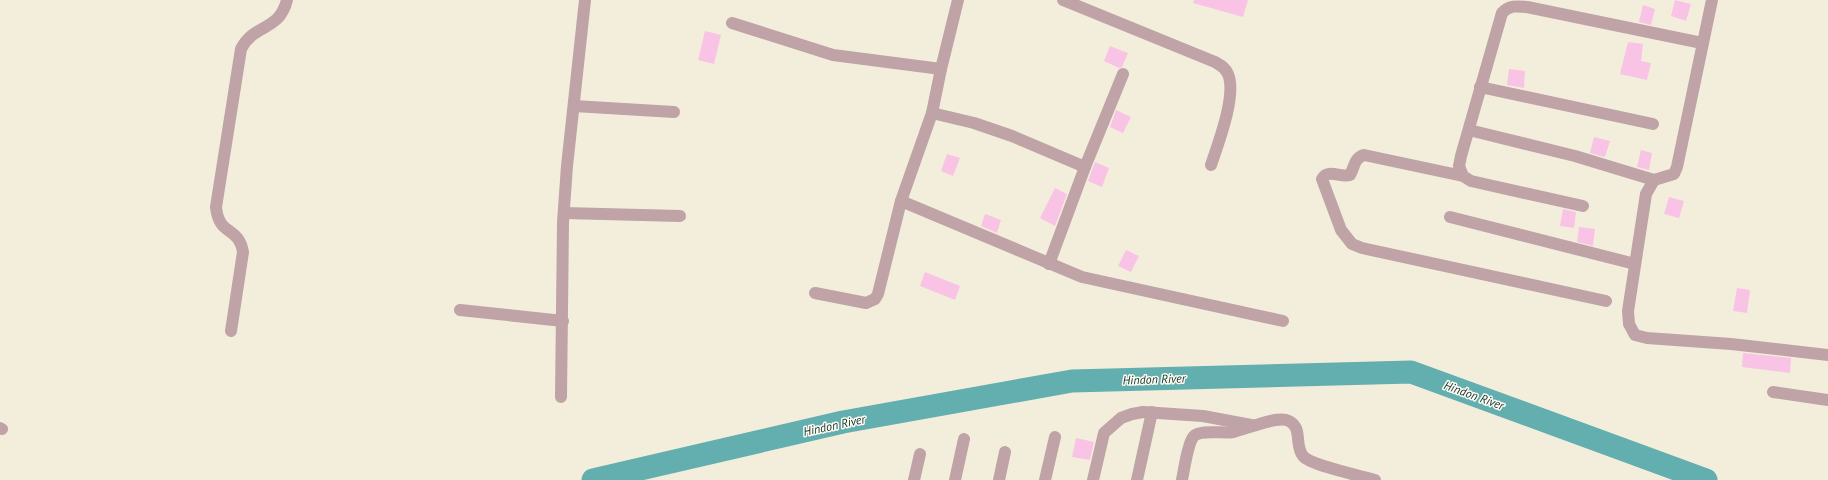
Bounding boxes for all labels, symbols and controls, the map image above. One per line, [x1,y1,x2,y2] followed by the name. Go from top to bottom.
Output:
[1122,370,1187,388] water label: Hindon River
[1442,377,1507,413] water label: Hindon River
[802,411,867,439] water label: Hindon River

